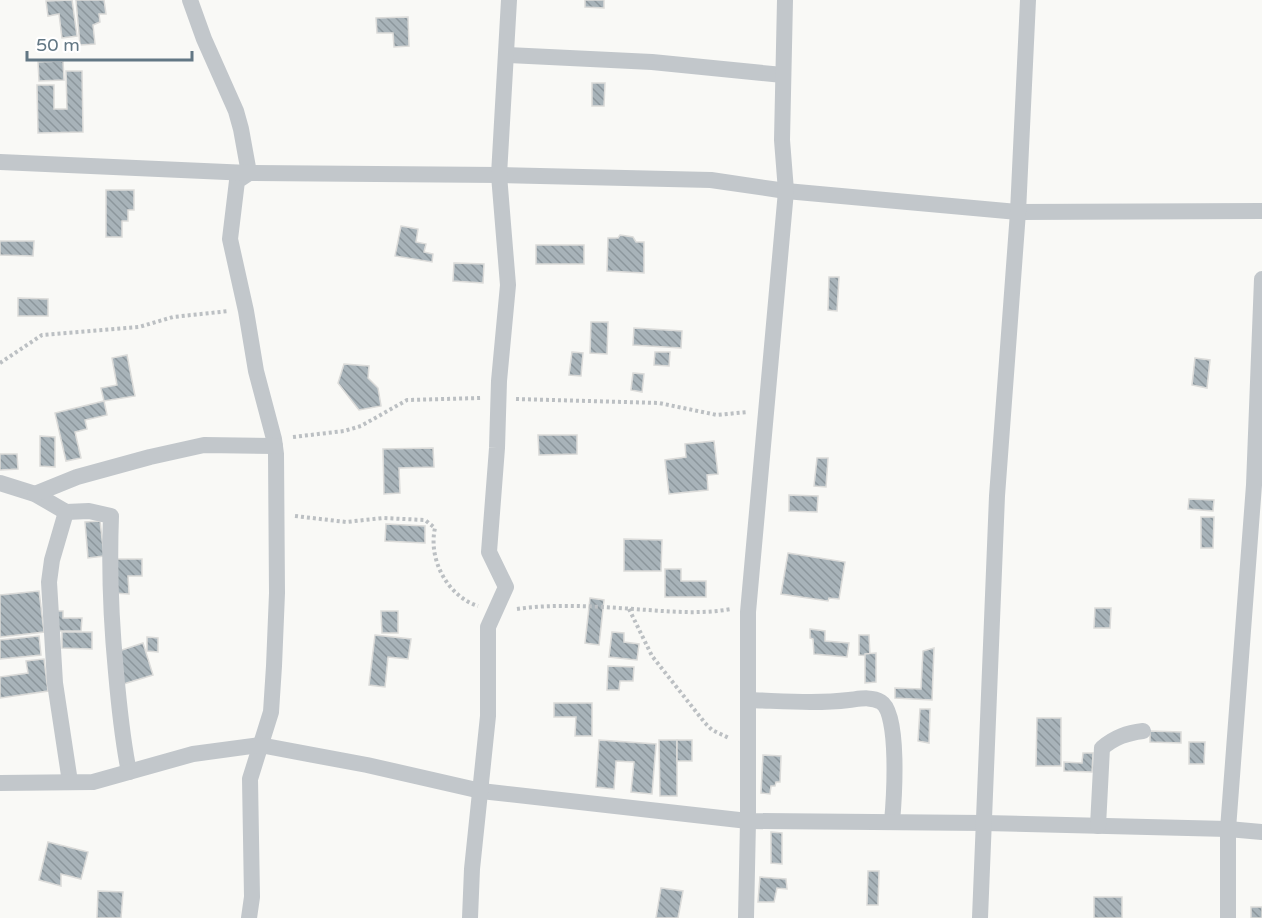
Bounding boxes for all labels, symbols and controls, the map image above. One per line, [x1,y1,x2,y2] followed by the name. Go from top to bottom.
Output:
[27,24,192,62] scale bar
[36,34,80,56] text: 50 m

